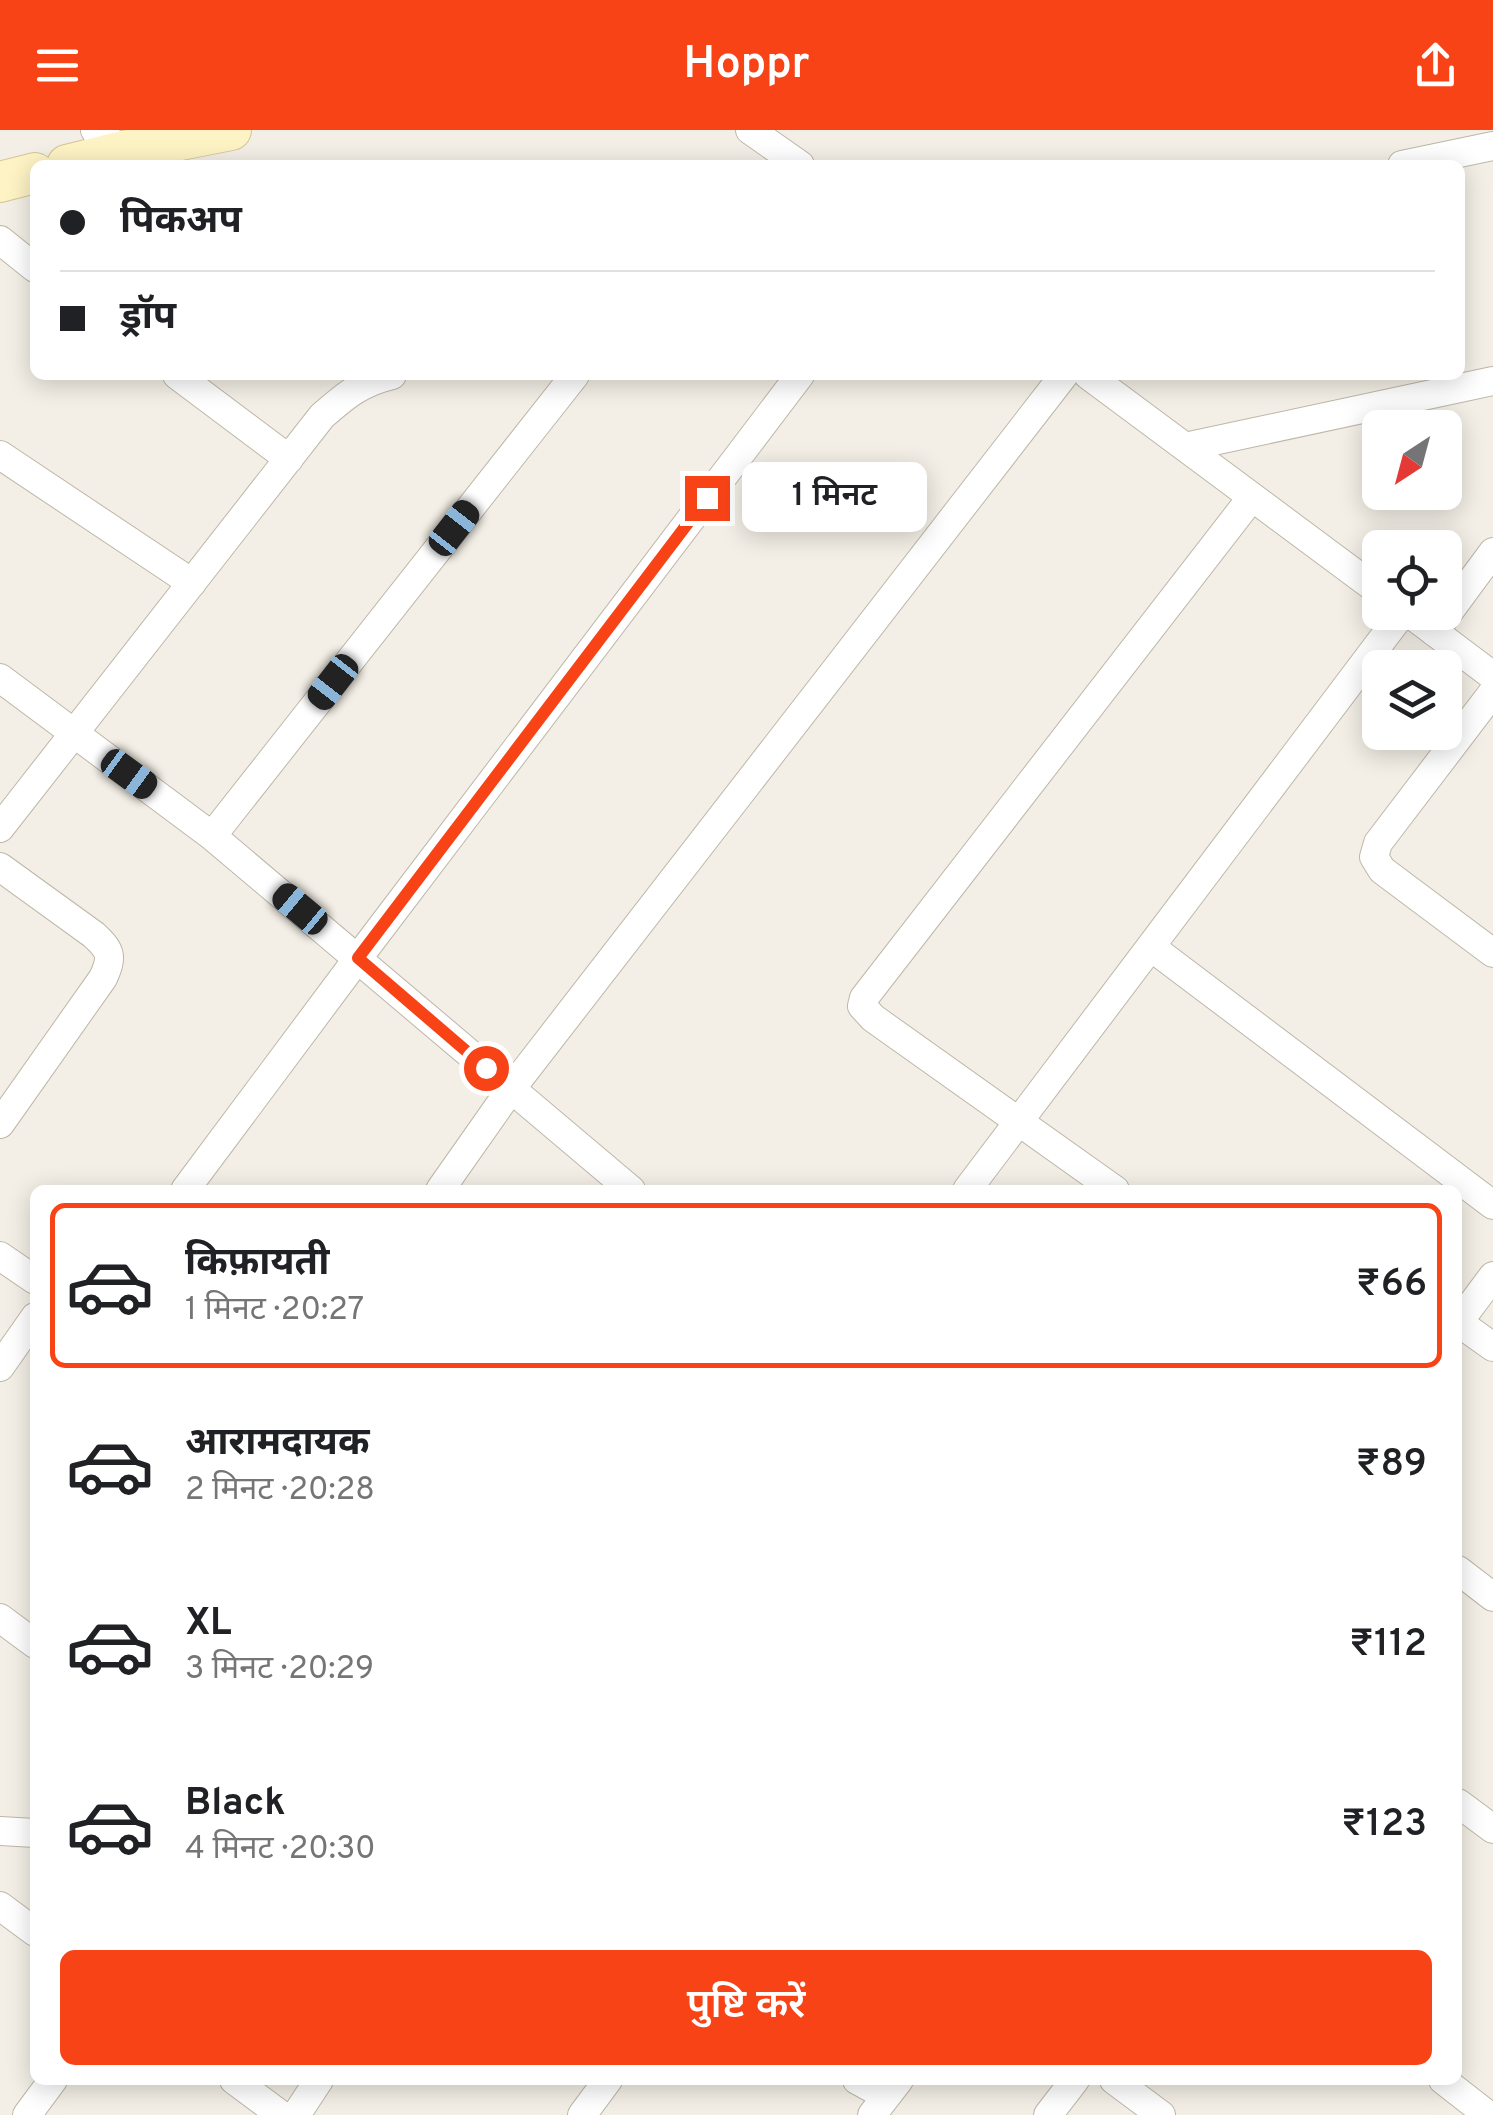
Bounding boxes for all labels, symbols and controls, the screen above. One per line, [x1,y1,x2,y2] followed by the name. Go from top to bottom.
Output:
[683,37,810,94] text: Hoppr
[30,38,85,93] icon: menu
[1408,38,1463,93] icon: share
[120,198,242,247] text: पिकअप
[120,294,176,343] text: ड्रॉप
[1362,410,1462,510] north arrow
[1362,410,1462,750] map controls
[742,463,927,533] callout: 1 मिनट
[685,476,730,521] route end
[792,477,877,517] text: 1 मिनट
[424,495,484,561] car
[1362,530,1462,630] button: locate
[303,649,363,715] car
[1362,650,1462,750] button: layers
[96,744,162,804] car
[267,878,333,940] car
[464,1046,509,1091] route start
[185,1240,329,1289] text: किफ़ायती
[65,1241,155,1331] icon: car
[1356,1261,1427,1310] text: ₹66
[185,1291,364,1331] text: 1 मिनट · 20:27
[185,1420,369,1469] text: आरामदायक
[65,1421,155,1511] icon: car
[1356,1441,1427,1490] text: ₹89
[185,1471,375,1511] text: 2 मिनट · 20:28
[185,1600,232,1649] text: XL
[65,1601,155,1691] icon: car
[1349,1621,1427,1670] text: ₹112
[185,1650,374,1690] text: 3 मिनट · 20:29
[185,1780,285,1829] text: Black
[65,1781,155,1871] icon: car
[1341,1801,1427,1850] text: ₹123
[185,1830,376,1870] text: 4 मिनट · 20:30
[60,1950,1432,2065] button: पुष्टि करें

